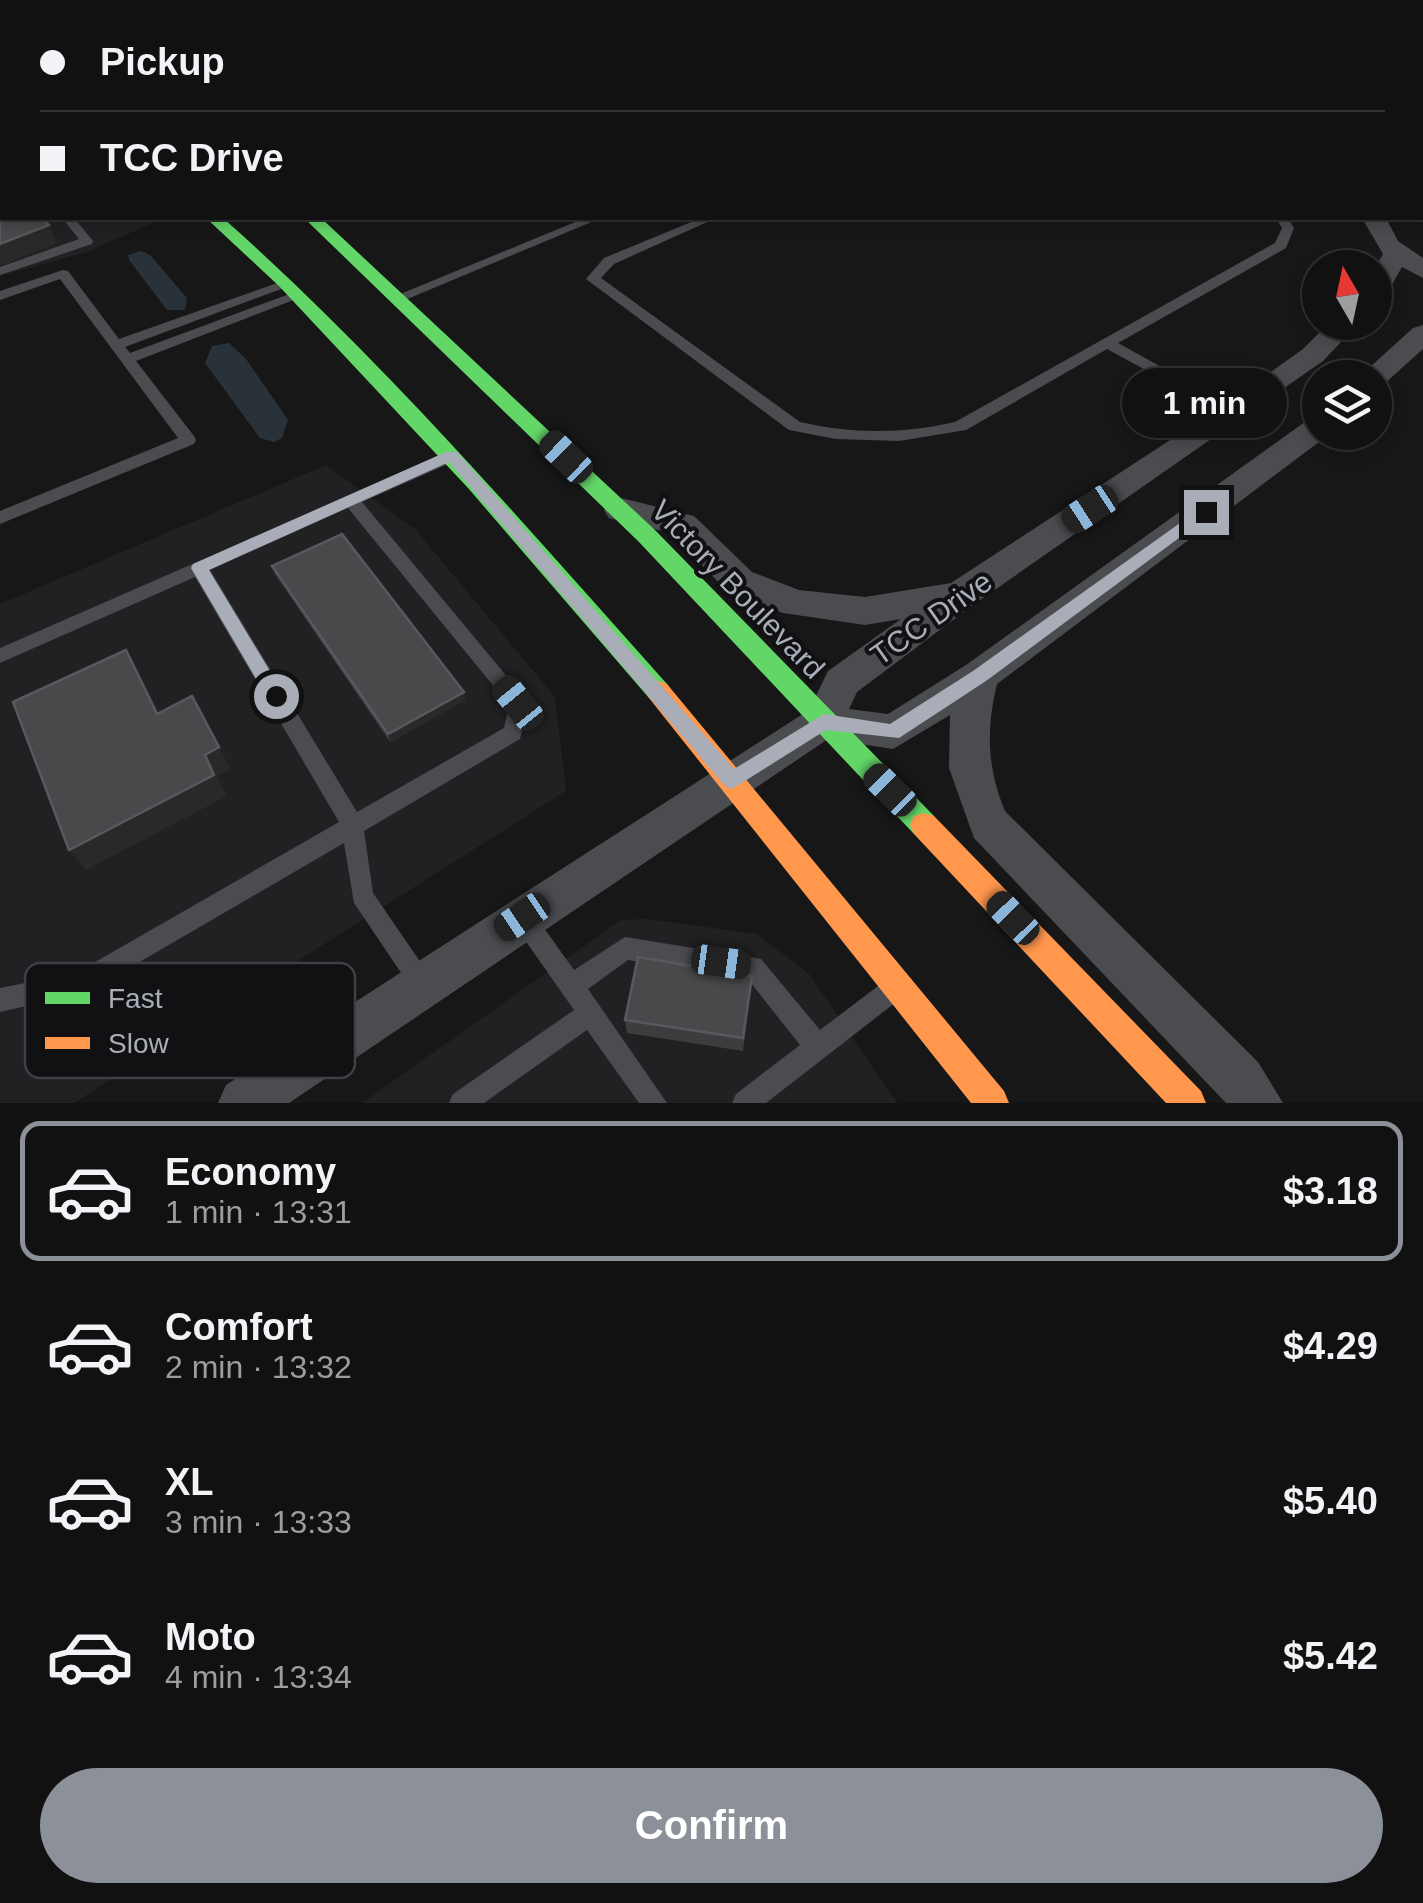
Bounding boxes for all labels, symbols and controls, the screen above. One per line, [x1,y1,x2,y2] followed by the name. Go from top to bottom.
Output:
[100,41,225,83] text: Pickup
[100,137,284,179] text: TCC Drive
[1302,250,1392,340] north arrow
[1302,250,1392,450] map controls
[1302,360,1392,450] button: layers
[1124,367,1288,437] callout: 1 min
[1163,385,1246,421] text: 1 min
[534,425,598,489] car
[1057,480,1123,538] car
[1184,490,1229,535] route end
[645,493,831,685] street label: Victory Boulevard
[864,564,998,672] street label: TCC Drive
[487,670,549,736] car
[254,674,299,719] route start
[858,758,922,822] car
[981,886,1045,950] car
[489,888,555,946] car
[689,943,753,981] car
[25,963,355,1078] legend
[108,983,163,1014] text: Fast
[108,1028,169,1059] text: Slow
[45,1146,135,1236] icon: car
[165,1151,336,1193] text: Economy
[1283,1170,1378,1212] text: $3.18
[165,1194,352,1230] text: 1 min · 13:31
[45,1301,135,1391] icon: car
[165,1306,313,1348] text: Comfort
[1283,1325,1378,1367] text: $4.29
[165,1349,352,1385] text: 2 min · 13:32
[45,1456,135,1546] icon: car
[165,1461,214,1503] text: XL
[1283,1480,1378,1522] text: $5.40
[165,1504,352,1540] text: 3 min · 13:33
[45,1611,135,1701] icon: car
[165,1616,256,1658] text: Moto
[1283,1635,1378,1677] text: $5.42
[165,1659,352,1695] text: 4 min · 13:34
[40,1768,1383,1883] button: Confirm

